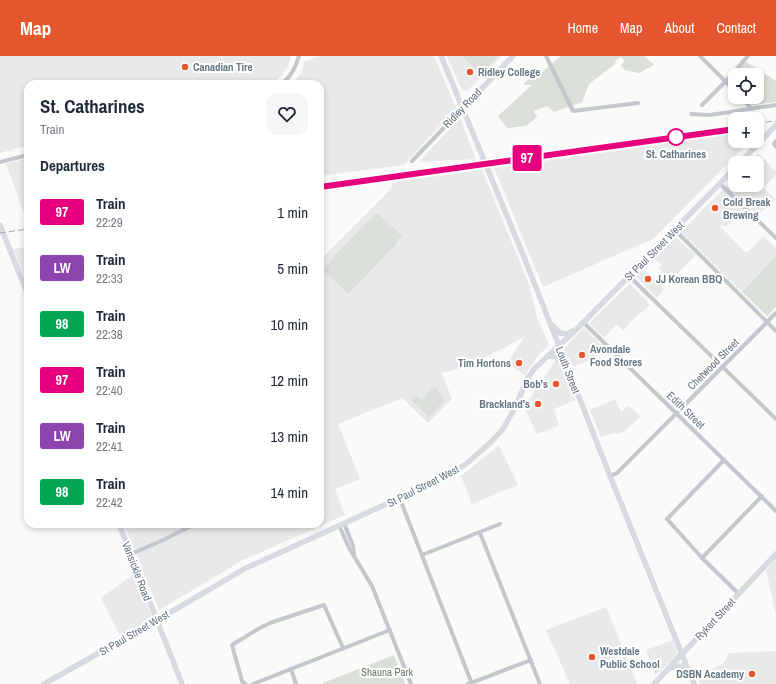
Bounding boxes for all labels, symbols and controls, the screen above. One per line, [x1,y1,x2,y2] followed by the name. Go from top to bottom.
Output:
[20,15,51,41] text: Map
[567,19,598,37] text: Home
[620,19,642,37] text: Map
[664,19,694,37] text: About
[716,19,756,37] text: Contact
[193,60,253,74] place label: Canadian Tire
[180,62,190,72] marker: Canadian Tire
[478,65,540,79] place label: Ridley College
[465,67,475,77] marker: Ridley College
[728,68,764,192] map controls
[728,68,764,104] button: locate
[440,85,484,131] street label: Ridley Road
[40,93,145,119] text: St. Catharines
[266,93,308,135] button: heart
[728,112,764,148] button: +
[40,121,65,138] text: Train
[667,128,685,146] marker: St. Catharines
[509,145,545,171] line badge: 97
[646,147,706,161] place label: St. Catharines
[521,149,533,167] text: 97
[40,155,105,176] text: Departures
[728,156,764,192] button: −
[96,193,125,214] text: Train
[723,195,772,222] place label: Cold Break Brewing
[277,202,308,223] text: 1 min
[56,203,68,221] text: 97
[710,203,720,213] marker: Cold Break Brewing
[96,214,123,231] text: 22:29
[621,218,687,284] street label: St Paul Street West
[96,249,125,270] text: Train
[277,258,308,279] text: 5 min
[53,259,71,277] text: LW
[96,270,123,287] text: 22:33
[656,272,722,286] place label: JJ Korean BBQ
[643,274,653,284] marker: JJ Korean BBQ
[96,305,125,326] text: Train
[270,314,308,335] text: 10 min
[56,315,68,333] text: 98
[96,326,123,343] text: 22:38
[684,335,742,393] street label: Chetwood Street
[590,342,642,369] place label: Avondale Food Stores
[553,345,584,396] street label: Louth Street
[577,350,587,360] marker: Avondale Food Stores
[458,356,511,370] place label: Tim Hortons
[514,358,524,368] marker: Tim Hortons
[96,361,125,382] text: Train
[270,370,308,391] text: 12 min
[56,371,68,389] text: 97
[523,377,548,391] place label: Bob's
[551,379,561,389] marker: Bob's
[96,382,123,399] text: 22:40
[664,388,708,432] street label: Edith Street
[479,397,530,411] place label: Brackland's
[533,399,543,409] marker: Brackland's
[96,417,125,438] text: Train
[270,426,308,447] text: 13 min
[53,427,71,445] text: LW
[96,438,123,455] text: 22:41
[385,462,462,510] street label: St Paul Street West
[96,473,125,494] text: Train
[270,482,308,503] text: 14 min
[56,483,68,501] text: 98
[96,494,123,511] text: 22:42
[119,539,155,603] street label: Vansickle Road
[692,595,738,643] street label: Rykert Street
[96,607,172,659] street label: St Paul Street West
[600,644,660,671] place label: Westdale Public School
[587,652,597,662] marker: Westdale Public School
[361,665,414,679] park label: Shauna Park
[676,667,744,681] place label: DSBN Academy
[747,669,757,679] marker: DSBN Academy

